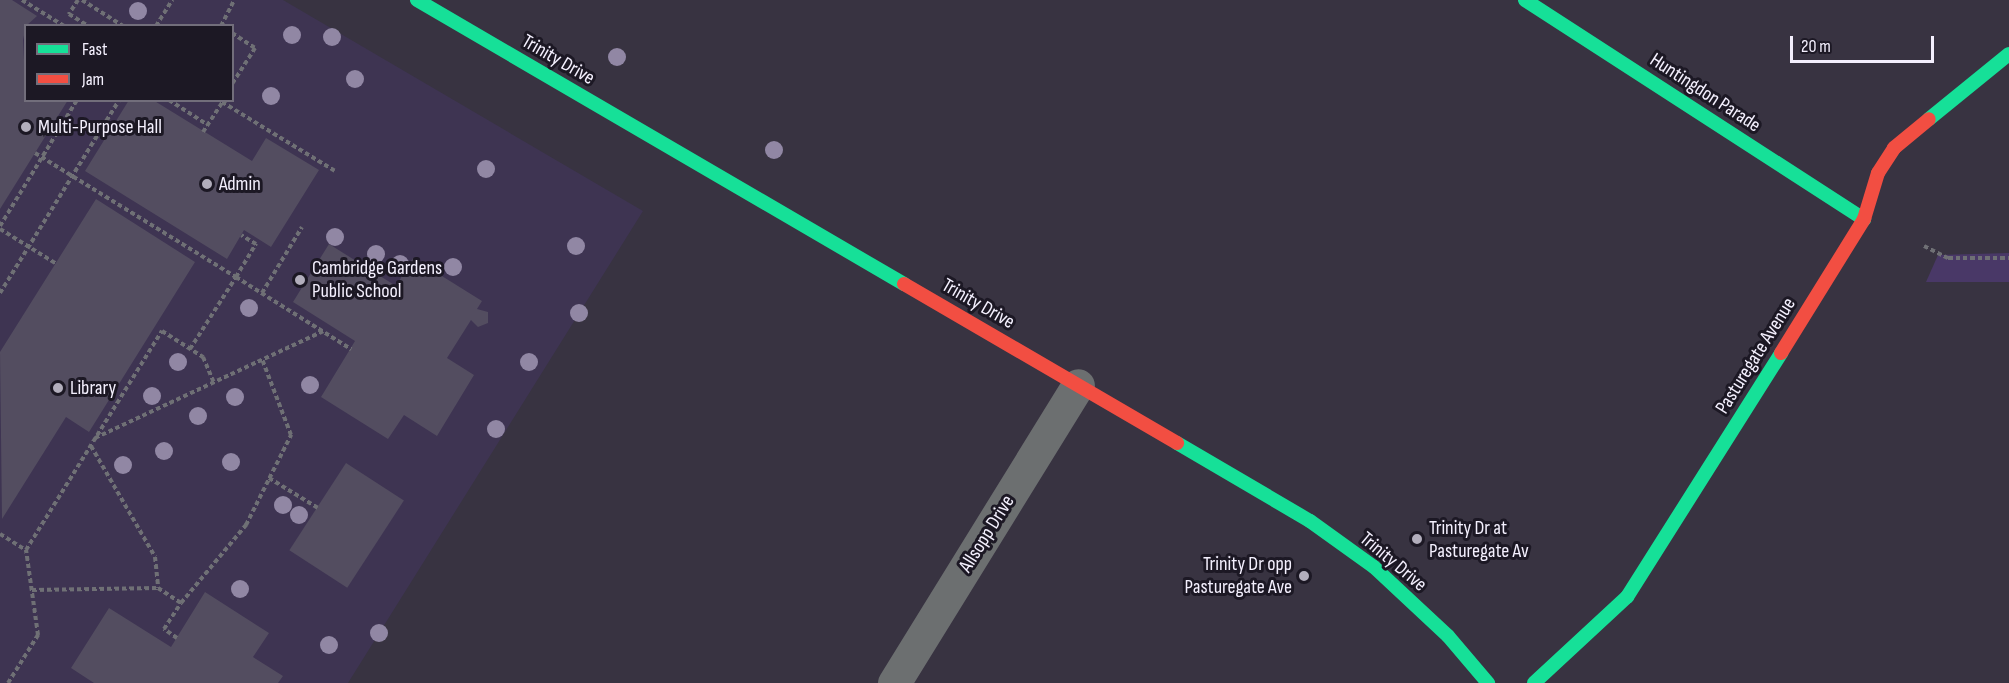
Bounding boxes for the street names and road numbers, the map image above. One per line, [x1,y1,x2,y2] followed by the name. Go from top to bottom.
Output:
[517,30,599,90] street label: Trinity Drive
[1645,48,1765,138] street label: Huntingdon Parade
[937,274,1019,334] street label: Trinity Drive
[1711,293,1801,419] street label: Pasturegate Avenue
[954,491,1020,577] street label: Allsopp Drive
[1355,527,1431,597] street label: Trinity Drive

